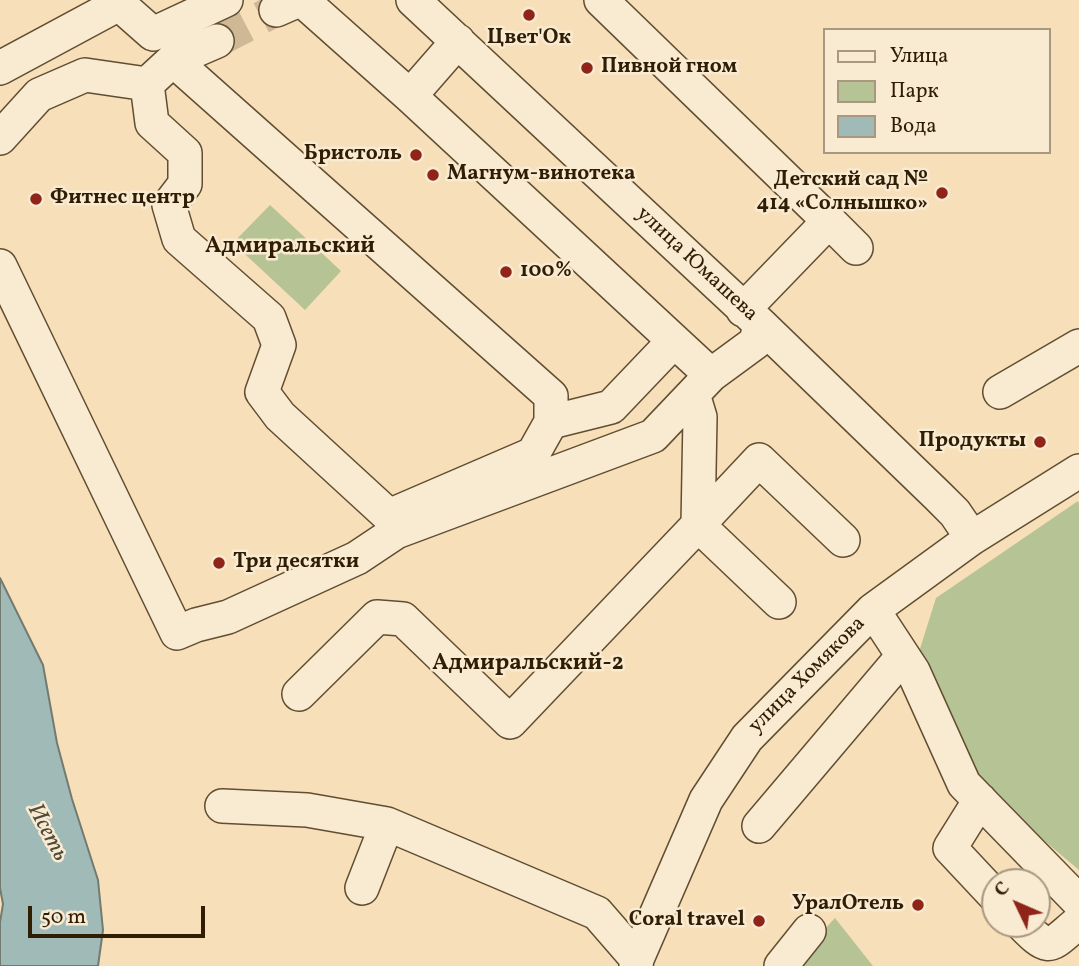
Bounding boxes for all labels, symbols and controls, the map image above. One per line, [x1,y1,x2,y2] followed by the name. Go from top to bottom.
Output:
[521,7,537,23] marker: Цвет'Ок
[487,26,571,52] place label: Цвет'Ок
[824,28,1051,154] legend
[890,42,948,71] text: Улица
[601,55,737,81] place label: Пивной гном
[579,60,595,76] marker: Пивной гном
[890,77,939,106] text: Парк
[890,112,937,141] text: Вода
[304,142,402,168] place label: Бристоль
[408,147,424,163] marker: Бристоль
[447,162,635,188] place label: Магнум-винотека
[425,167,441,183] marker: Магнум-винотека
[757,168,928,218] place label: Детский сад № 414 «Солнышко»
[934,185,950,201] marker: Детский сад № 414 «Солнышко»
[50,186,195,212] place label: Фитнес центр
[28,191,44,207] marker: Фитнес центр
[630,202,762,328] street label: улица Юмашева
[205,234,375,262] district label: Адмиральский
[520,259,573,285] place label: 100%
[498,264,514,280] marker: 100%
[919,429,1026,455] place label: Продукты
[1032,434,1048,450] marker: Продукты
[233,550,359,576] place label: Три десятки
[211,555,227,571] marker: Три десятки
[744,612,872,740] street label: улица Хомякова
[432,651,624,679] district label: Адмиральский-2
[20,800,72,866] water label: Исеть
[981,868,1051,938] north arrow
[989,876,1016,903] text: С
[32,892,208,936] scale bar
[792,892,904,918] place label: УралОтель
[910,897,926,913] marker: УралОтель
[41,903,86,932] text: 50 m
[629,908,745,934] place label: Coral travel
[751,913,767,929] marker: Coral travel

